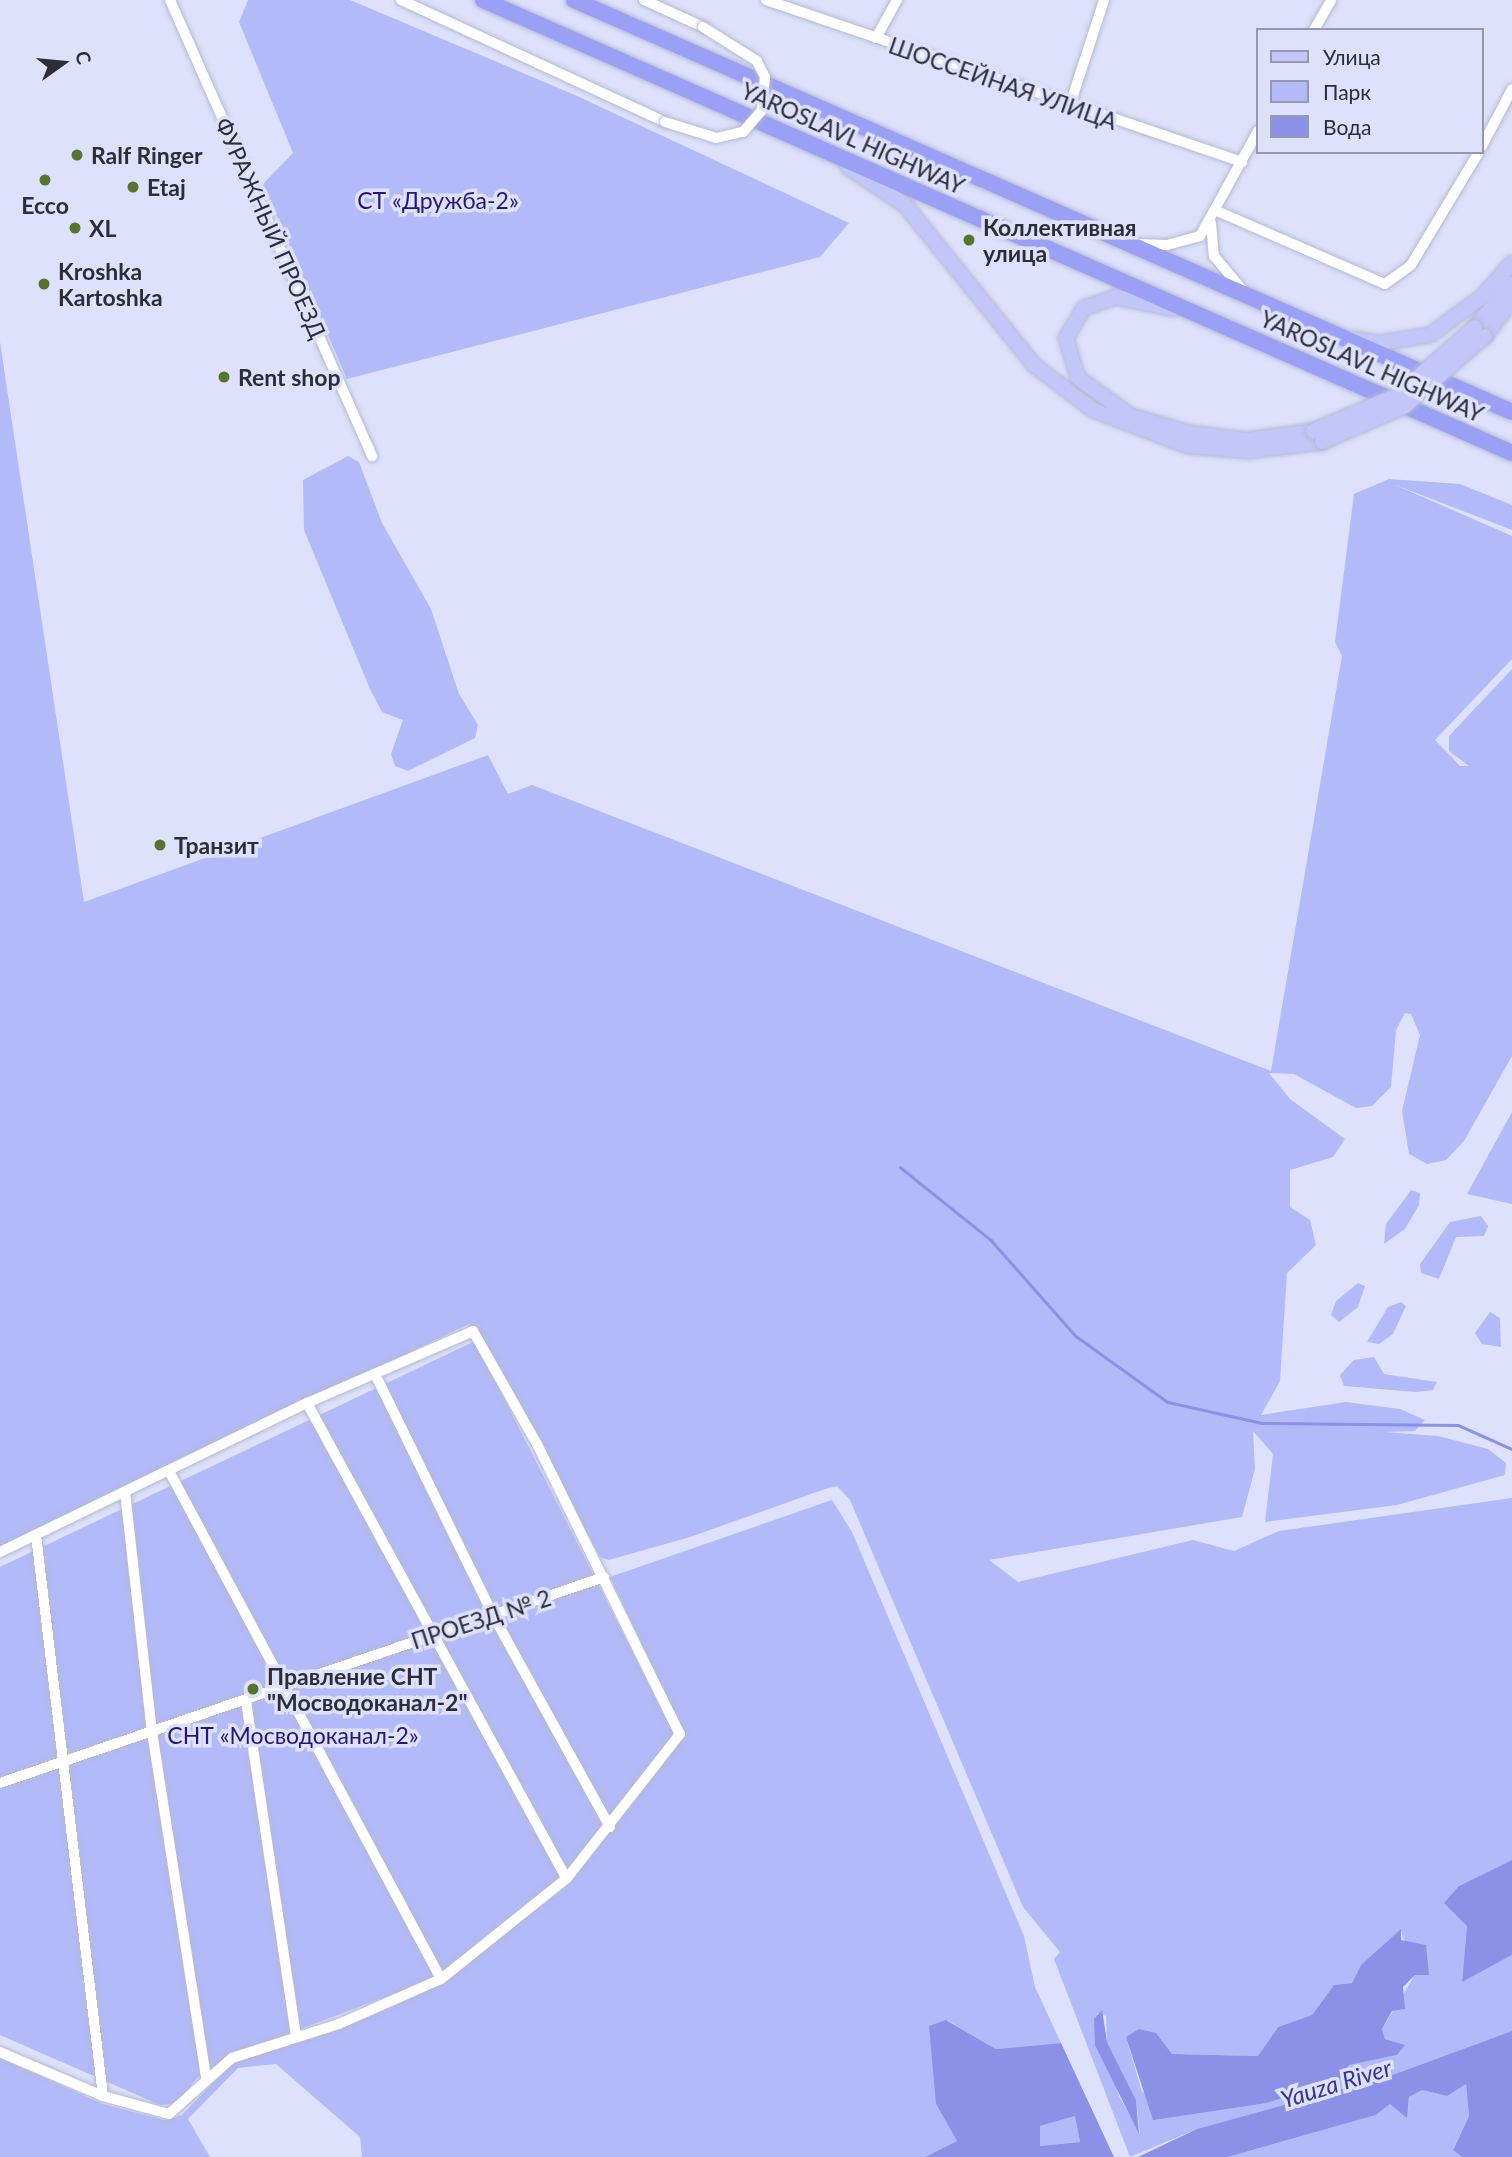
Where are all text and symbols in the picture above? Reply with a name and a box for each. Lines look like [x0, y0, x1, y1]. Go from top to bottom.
north arrow [28, 28, 98, 98]
legend [1256, 28, 1484, 154]
street label: ШОССЕЙНАЯ УЛИЦА [885, 31, 1121, 135]
text: Улица [1323, 44, 1381, 69]
text: С [71, 48, 97, 66]
street label: YAROSLAVL HIGHWAY [737, 76, 969, 200]
text: Парк [1323, 79, 1371, 104]
street label: ФУРАЖНЫЙ ПРОЕЗД [210, 113, 332, 343]
text: Вода [1323, 114, 1371, 139]
place label: Ralf Ringer [91, 141, 203, 169]
marker: Ralf Ringer [69, 147, 85, 163]
marker: Ecco [37, 172, 53, 188]
place label: Etaj [147, 173, 186, 201]
marker: Etaj [125, 179, 141, 195]
park label: СТ «Дружба-2» [357, 186, 519, 214]
place label: Ecco [21, 191, 69, 219]
place label: Коллективная улица [983, 213, 1137, 267]
place label: XL [89, 214, 116, 242]
marker: XL [67, 220, 83, 236]
marker: Коллективная улица [961, 232, 977, 248]
place label: Kroshka Kartoshka [58, 257, 163, 311]
marker: Kroshka Kartoshka [36, 276, 52, 292]
street label: YAROSLAVL HIGHWAY [1256, 304, 1488, 428]
place label: Rent shop [238, 363, 341, 391]
marker: Rent shop [216, 369, 232, 385]
place label: Транзит [174, 831, 259, 859]
marker: Транзит [152, 837, 168, 853]
street label: ПРОЕЗД № 2 [408, 1583, 554, 1655]
place label: Правление СНТ "Мосводоканал-2" [267, 1662, 468, 1716]
marker: Правление СНТ "Мосводоканал-2" [245, 1681, 261, 1697]
park label: СНТ «Мосводоканал-2» [167, 1721, 419, 1749]
water label: Yauza River [1277, 2053, 1395, 2113]

